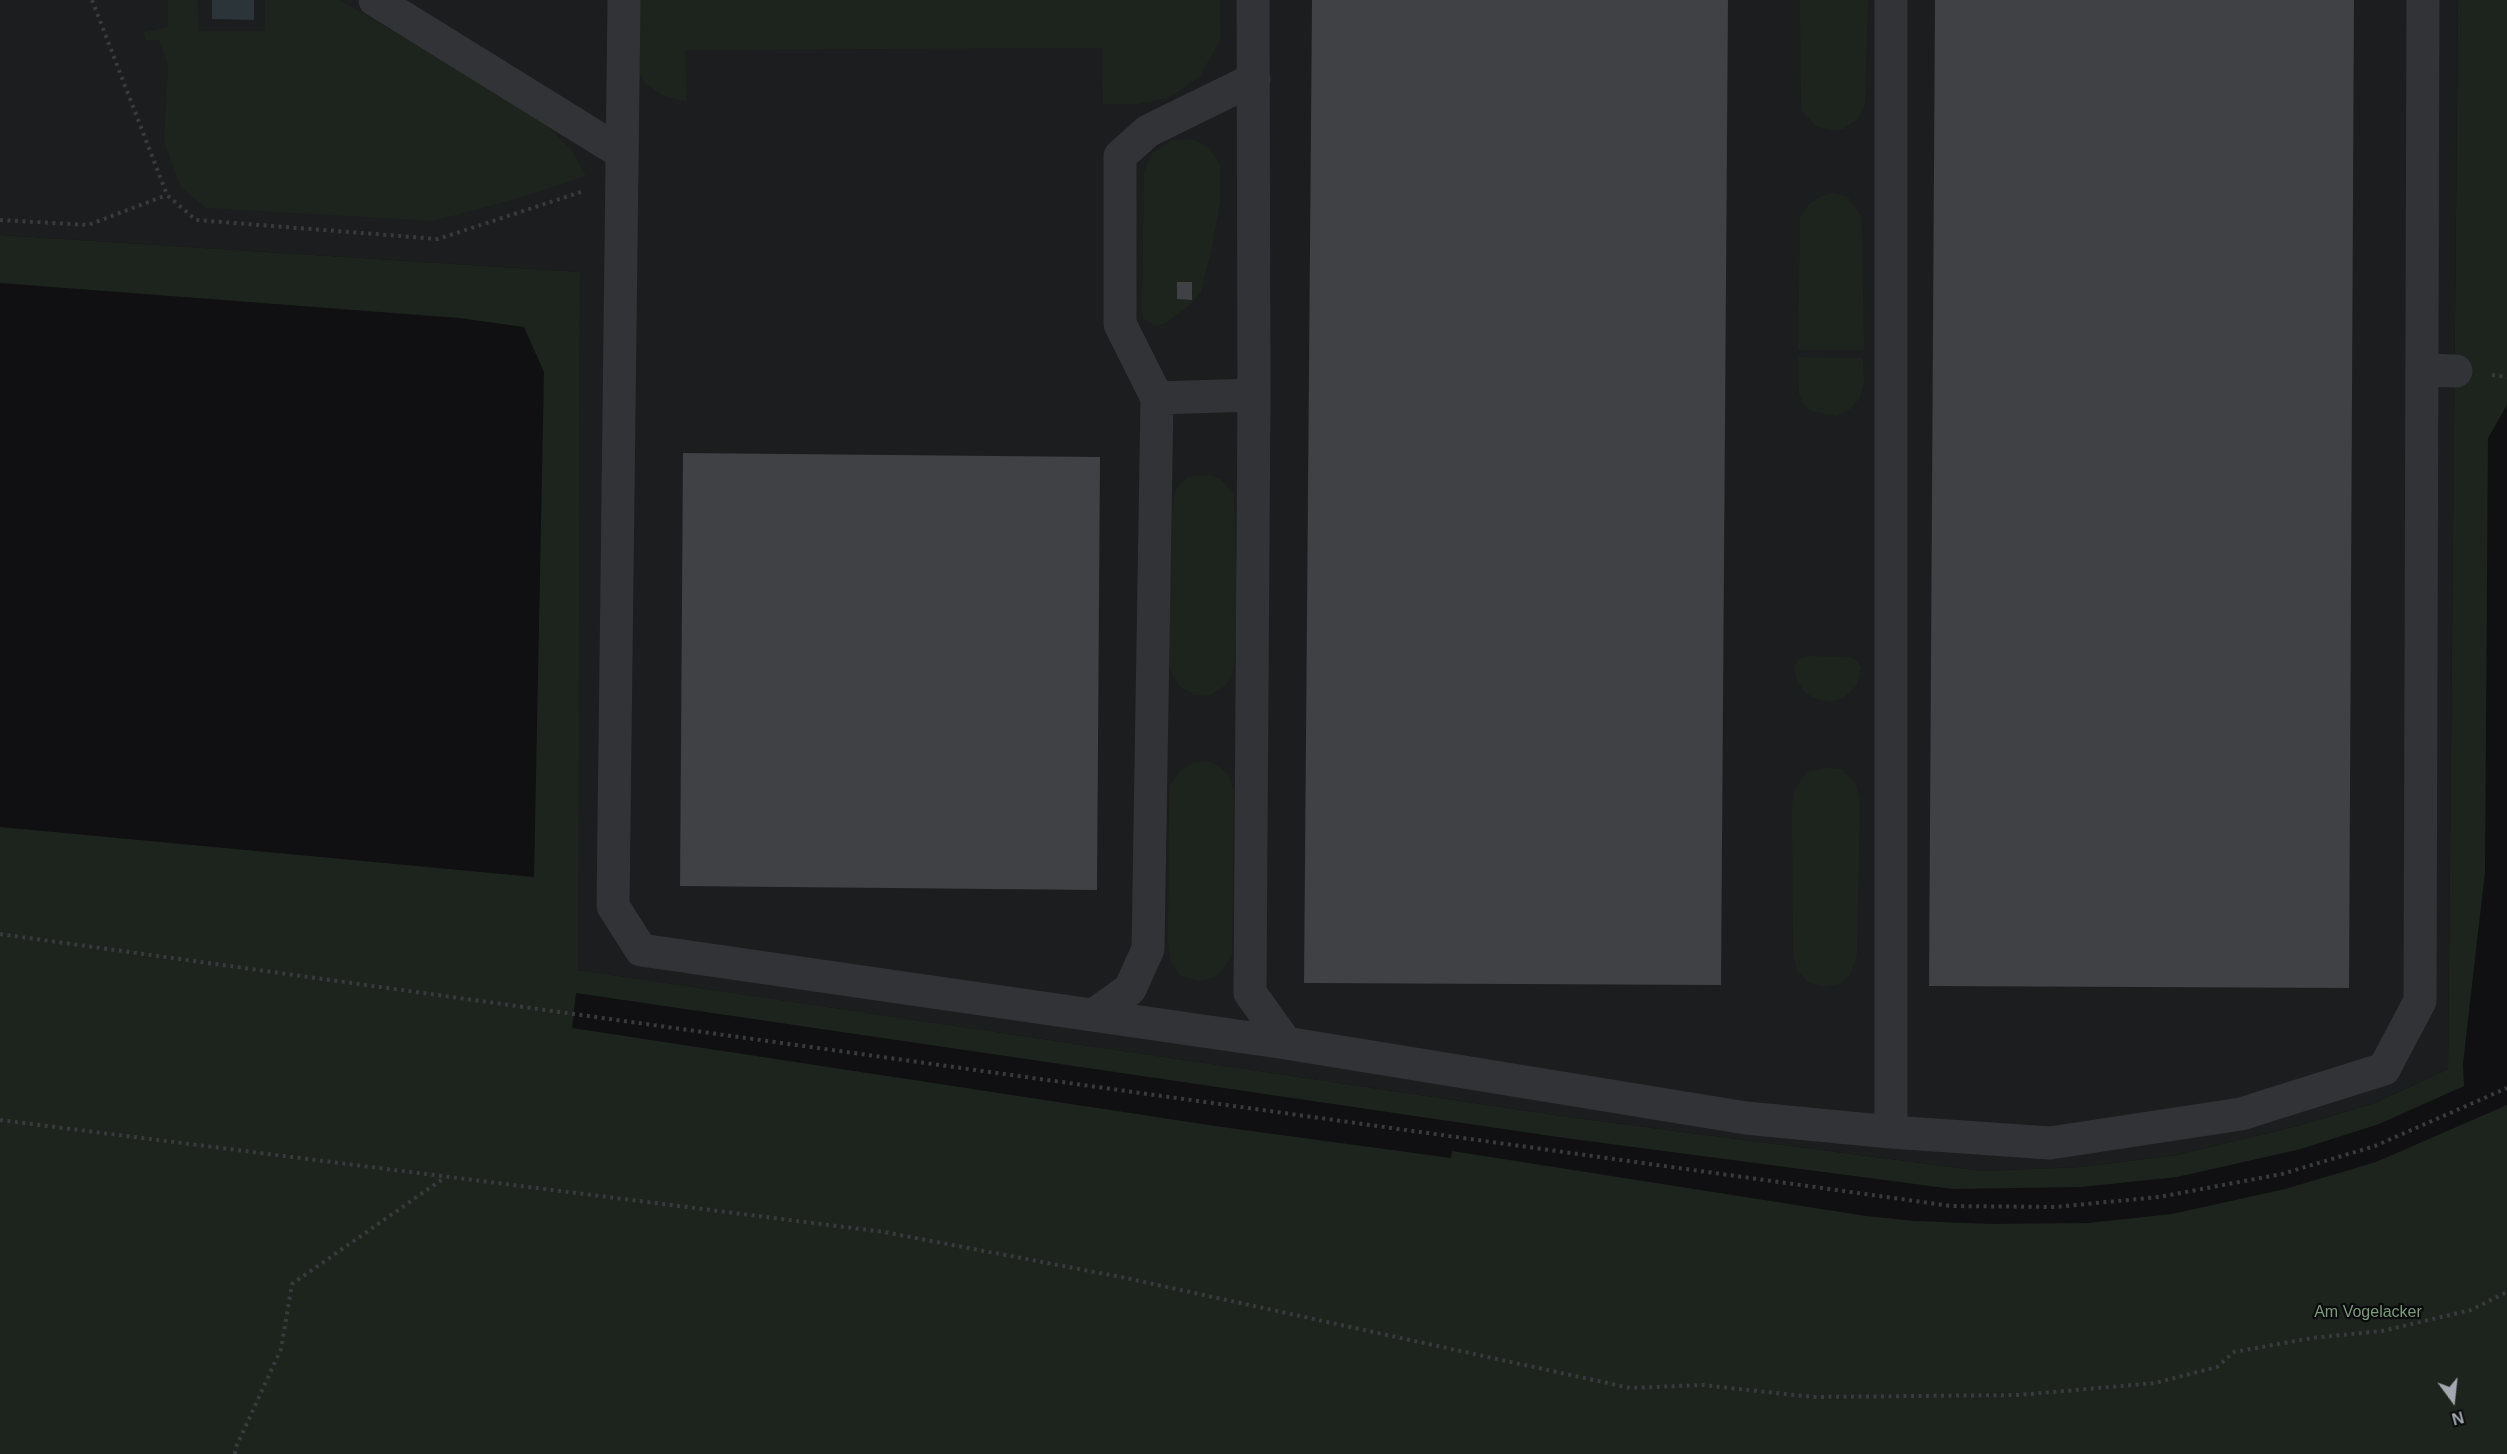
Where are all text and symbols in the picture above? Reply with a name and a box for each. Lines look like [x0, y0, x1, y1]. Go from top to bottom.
park label: Am Vogelacker [2314, 1303, 2422, 1323]
north arrow [2423, 1370, 2483, 1430]
text: N [2450, 1408, 2466, 1428]

